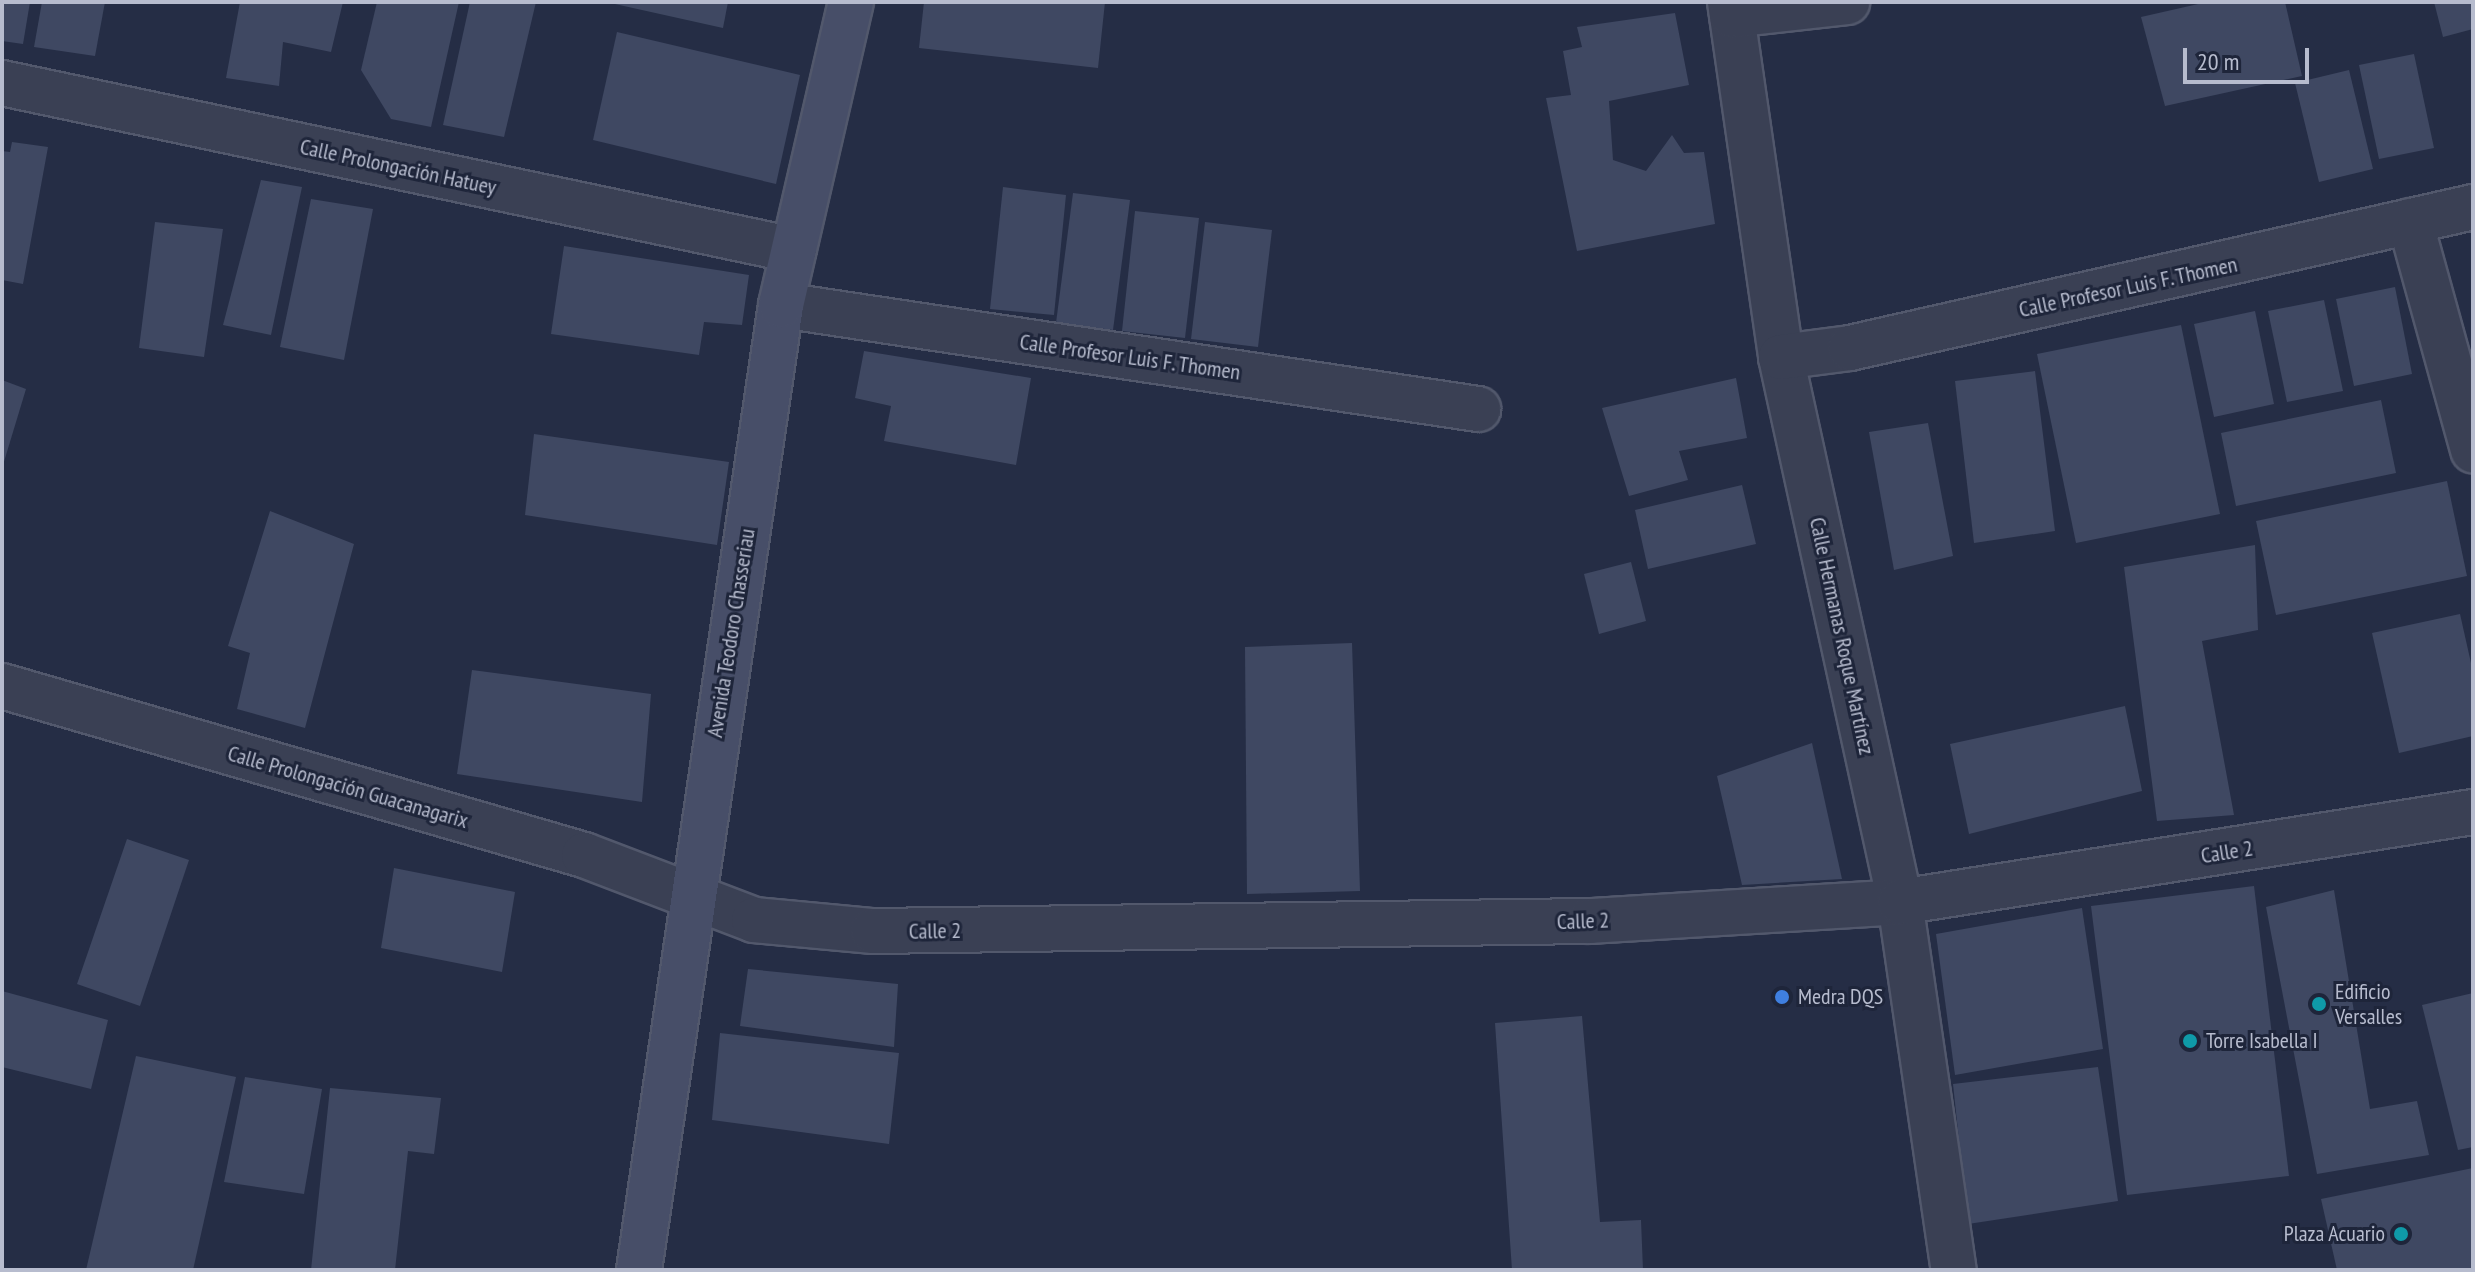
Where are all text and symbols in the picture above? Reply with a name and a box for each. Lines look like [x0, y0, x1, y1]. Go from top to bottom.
scale bar [2187, 32, 2313, 82]
text: 20 m [2197, 46, 2239, 77]
street label: Calle Prolongación Hatuey [298, 133, 498, 201]
street label: Calle Profesor Luis F. Thomen [2015, 251, 2241, 323]
street label: Calle Profesor Luis F. Thomen [1017, 328, 1243, 386]
street label: Calle Hermanas Roque Martínez [1804, 515, 1880, 757]
street label: Avenida Teodoro Chasseriau [701, 526, 761, 740]
street label: Calle Prolongación Guacanagarix [225, 740, 471, 834]
street label: Calle 2 [2199, 835, 2255, 869]
street label: Calle 2 [1556, 907, 1610, 935]
street label: Calle 2 [909, 917, 961, 945]
place label: Edificio Versalles [2335, 978, 2402, 1030]
place label: Medra DQS [1798, 984, 1883, 1010]
marker: Medra DQS [1773, 988, 1791, 1006]
marker: Edificio Versalles [2310, 995, 2328, 1013]
place label: Torre Isabella I [2206, 1028, 2318, 1054]
marker: Torre Isabella I [2181, 1032, 2199, 1050]
place label: Plaza Acuario [2283, 1221, 2385, 1247]
marker: Plaza Acuario [2392, 1225, 2410, 1243]

